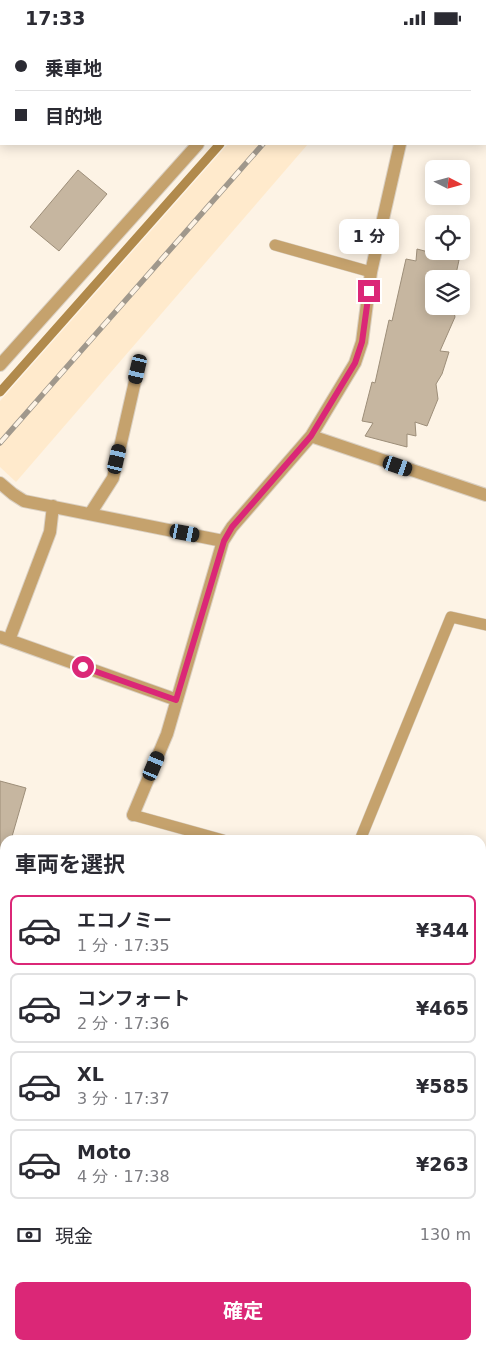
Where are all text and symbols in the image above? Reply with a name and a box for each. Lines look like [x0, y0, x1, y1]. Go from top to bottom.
text: 17:33 [25, 7, 85, 29]
text: 乗車地 [45, 57, 102, 79]
text: 目的地 [45, 105, 102, 127]
north arrow [425, 160, 470, 205]
map controls [425, 160, 470, 315]
button: locate [425, 215, 470, 260]
callout: 1 分 [339, 219, 399, 253]
text: 1 分 [353, 227, 385, 246]
button: layers [425, 270, 470, 315]
route end [358, 280, 380, 302]
car [127, 353, 148, 385]
car [106, 443, 127, 475]
car [381, 454, 414, 478]
car [168, 523, 201, 543]
route start [72, 656, 94, 678]
car [141, 749, 166, 783]
text: 車両を選択 [15, 852, 125, 877]
icon: car [17, 908, 62, 953]
text: エコノミー [77, 909, 172, 931]
text: ¥344 [416, 919, 469, 941]
text: 1 分 · 17:35 [77, 936, 170, 955]
icon: car [17, 986, 62, 1031]
text: コンフォート [77, 987, 190, 1009]
text: ¥465 [416, 997, 469, 1019]
text: 2 分 · 17:36 [77, 1014, 170, 1033]
text: XL [77, 1063, 104, 1085]
icon: car [17, 1064, 62, 1109]
text: ¥585 [416, 1075, 469, 1097]
text: 3 分 · 17:37 [77, 1089, 170, 1108]
text: Moto [77, 1141, 131, 1163]
icon: car [17, 1142, 62, 1187]
text: ¥263 [416, 1153, 469, 1175]
text: 4 分 · 17:38 [77, 1167, 170, 1186]
icon: cash [15, 1221, 43, 1249]
text: 現金 [55, 1225, 93, 1247]
text: 130 m [420, 1225, 471, 1244]
button: 確定 [15, 1282, 471, 1340]

